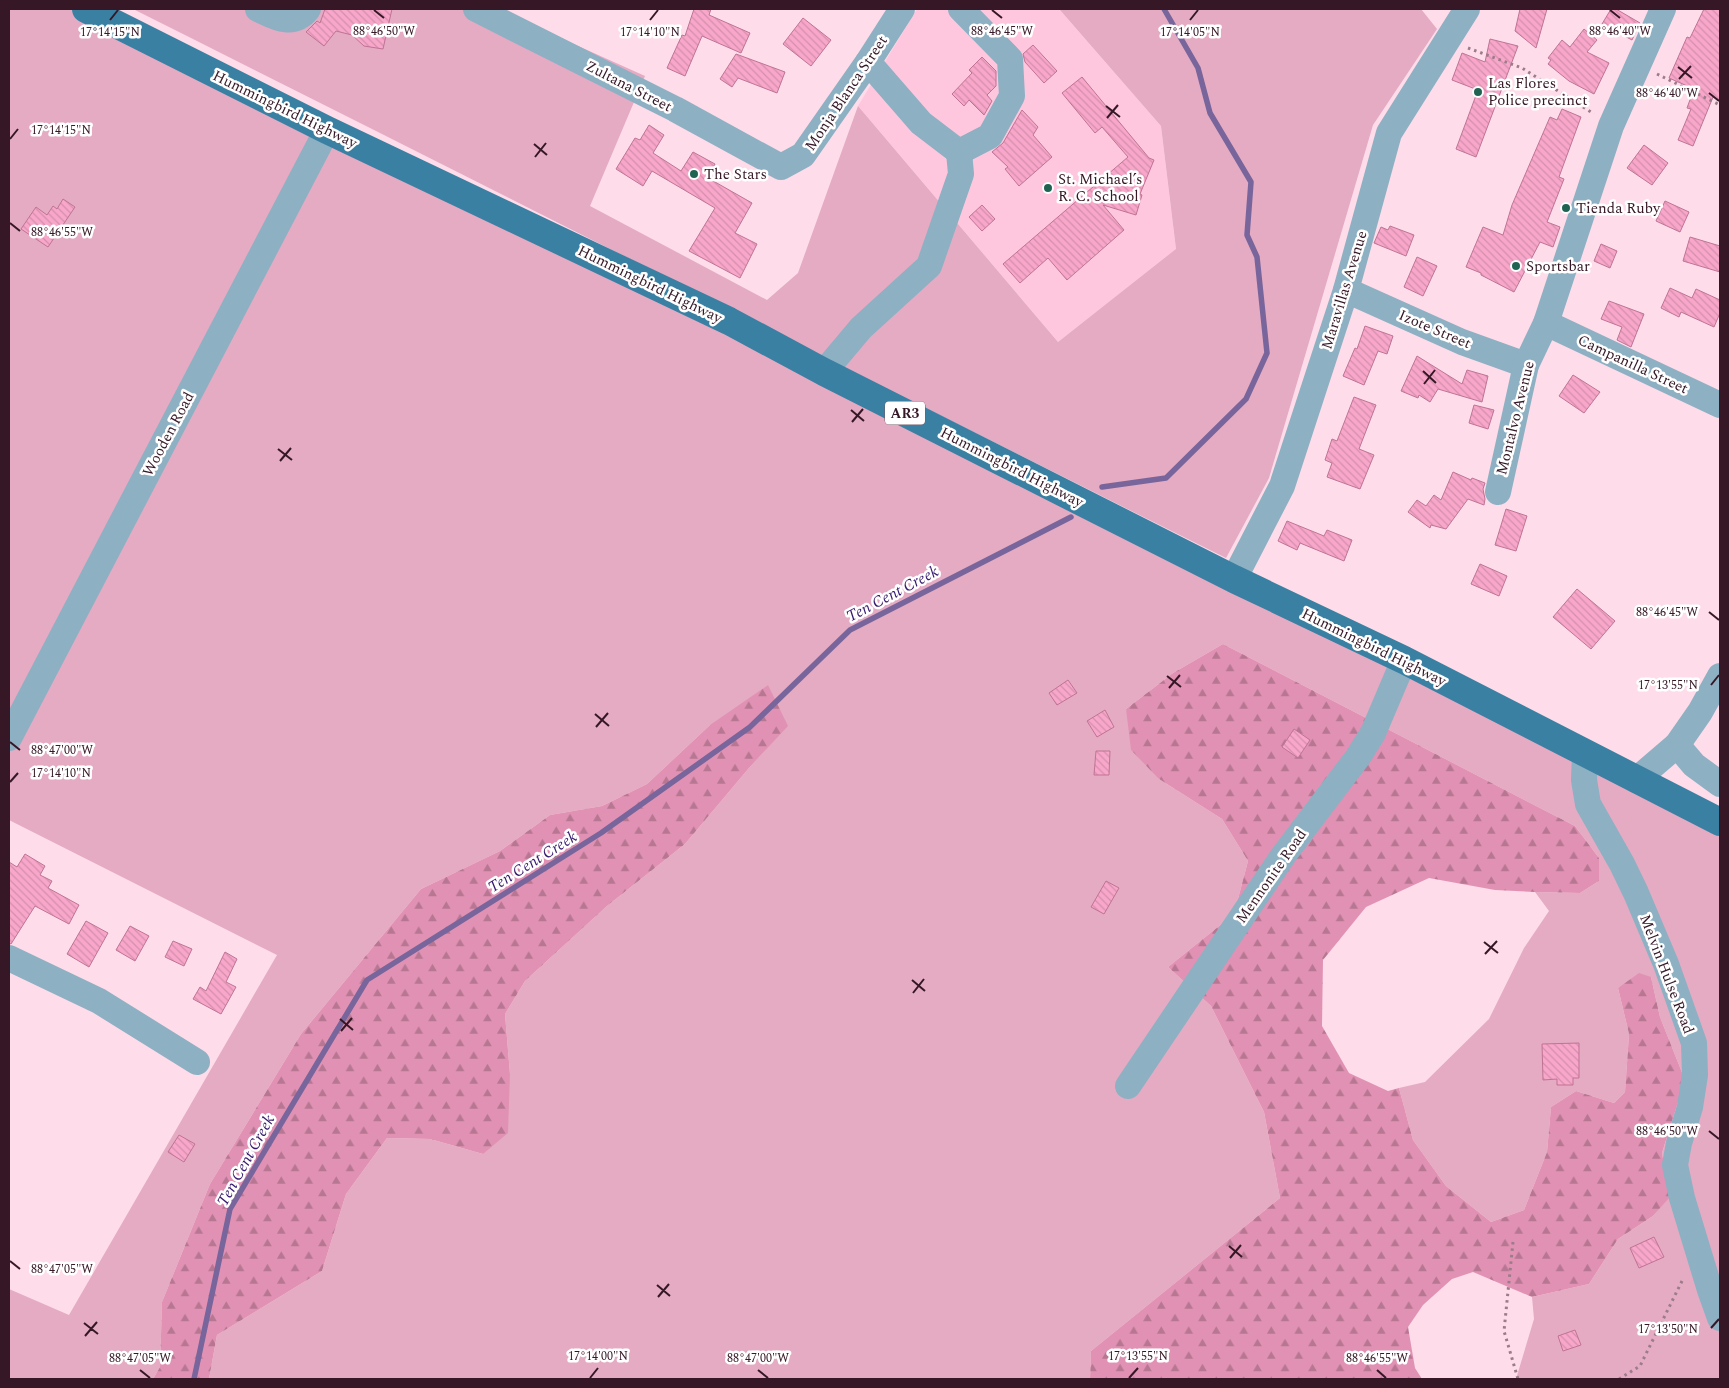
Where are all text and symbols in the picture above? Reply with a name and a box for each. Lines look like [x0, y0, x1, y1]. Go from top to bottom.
text: 88°46'50"W [353, 22, 415, 41]
text: 88°46'45"W [971, 22, 1033, 41]
text: 88°46'40"W [1589, 22, 1651, 41]
text: 17°14'15"N [80, 23, 140, 42]
text: 17°14'10"N [620, 23, 680, 42]
text: 17°14'05"N [1160, 23, 1220, 42]
street label: Monja Blanca Street [799, 31, 894, 156]
street label: Zultana Street [582, 55, 676, 118]
street label: Hummingbird Highway [209, 64, 362, 155]
place label: Las Flores Police precinct [1488, 72, 1588, 112]
text: 88°46'40"W [1636, 84, 1698, 103]
marker: Las Flores Police precinct [1472, 86, 1484, 98]
text: 17°14'15"N [31, 121, 91, 140]
place label: The Stars [704, 163, 767, 186]
marker: The Stars [688, 168, 700, 180]
place label: St. Michael’s R. C. School [1058, 168, 1142, 208]
marker: St. Michael’s R. C. School [1042, 182, 1054, 194]
place label: Tienda Ruby [1576, 197, 1661, 220]
marker: Tienda Ruby [1560, 202, 1572, 214]
text: 88°46'55"W [31, 223, 93, 242]
street label: Maravillas Avenue [1316, 228, 1373, 352]
street label: Hummingbird Highway [574, 239, 727, 330]
place label: Sportsbar [1526, 255, 1590, 278]
marker: Sportsbar [1510, 260, 1522, 272]
street label: Izote Street [1395, 304, 1475, 355]
street label: Campanilla Street [1574, 329, 1692, 400]
street label: Montalvo Avenue [1490, 359, 1541, 478]
street label: Wooden Road [137, 388, 200, 481]
road number: AR3 [885, 402, 925, 424]
street label: Hummingbird Highway [936, 421, 1088, 514]
water label: Ten Cent Creek [842, 559, 943, 628]
street label: Hummingbird Highway [1298, 602, 1451, 693]
text: 88°46'45"W [1636, 603, 1698, 622]
text: 17°13'55"N [1638, 676, 1698, 695]
text: 88°47'00"W [31, 741, 93, 760]
text: 17°14'10"N [31, 764, 91, 783]
street label: Mennonite Road [1230, 824, 1313, 928]
water label: Ten Cent Creek [483, 825, 582, 899]
street label: Melvin Hulse Road [1633, 911, 1700, 1037]
water label: Ten Cent Creek [211, 1110, 281, 1211]
text: 88°46'50"W [1636, 1122, 1698, 1141]
text: 88°47'05"W [31, 1260, 93, 1279]
text: 17°13'50"N [1638, 1320, 1698, 1339]
text: 17°14'00"N [568, 1347, 628, 1366]
text: 17°13'55"N [1108, 1347, 1168, 1366]
text: 88°47'05"W [109, 1349, 171, 1368]
text: 88°47'00"W [727, 1349, 789, 1368]
text: 88°46'55"W [1346, 1349, 1408, 1368]

